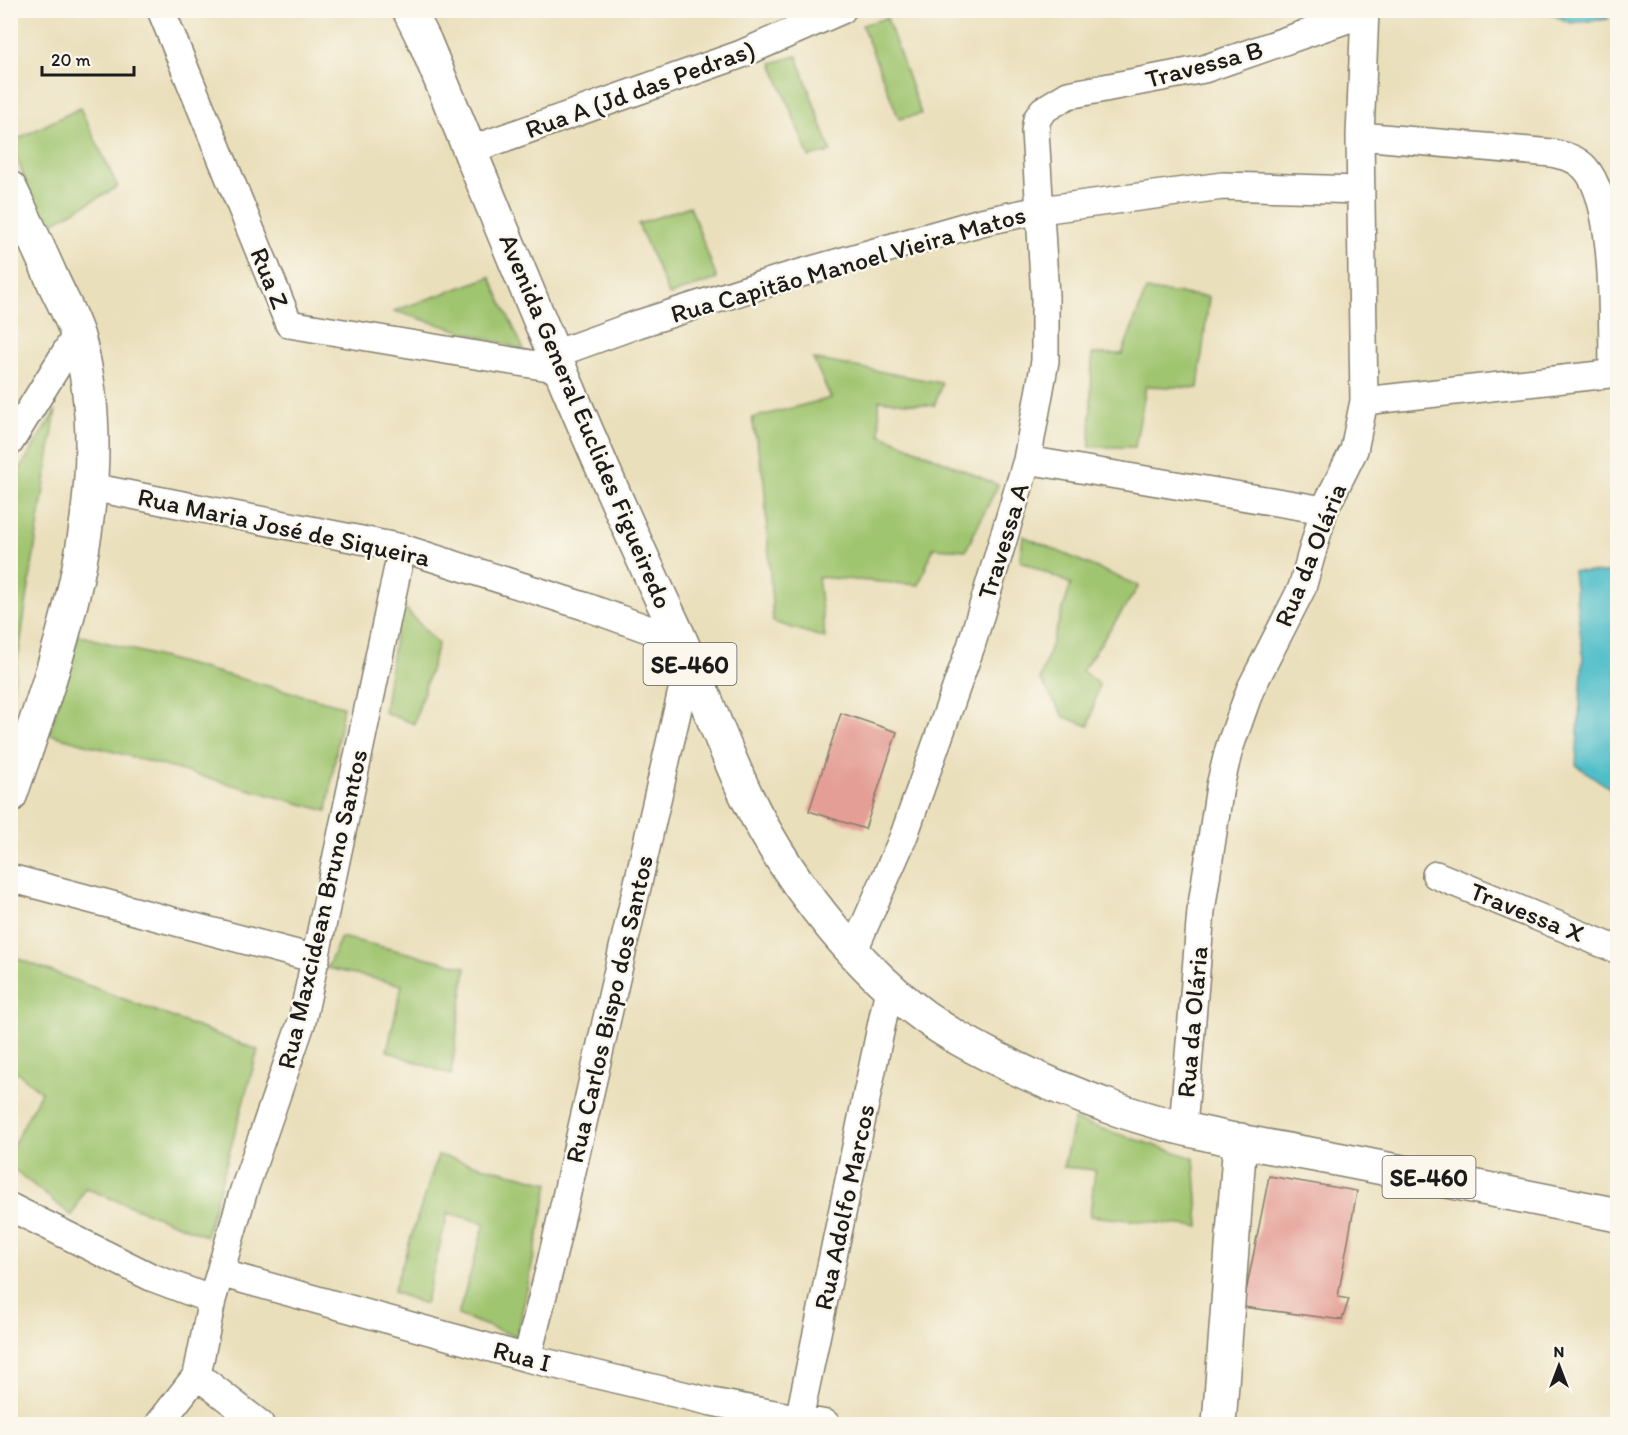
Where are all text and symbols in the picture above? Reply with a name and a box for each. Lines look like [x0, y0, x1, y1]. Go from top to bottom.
street label: Rua A (Jd das Pedras) [521, 33, 759, 145]
street label: Travessa B [1142, 33, 1266, 95]
scale bar [42, 39, 134, 77]
text: 20 m [51, 49, 91, 71]
street label: Rua Capitão Manoel Vieira Matos [667, 198, 1029, 330]
street label: Avenida General Euclides Figueiredo [492, 229, 680, 613]
street label: Rua Z [243, 243, 297, 314]
street label: Travessa A [970, 478, 1036, 603]
street label: Rua da Olária [1267, 478, 1353, 631]
street label: Rua Maria José de Siqueira [135, 480, 434, 574]
road number: SE-460 [644, 643, 736, 685]
street label: Rua Maxcidean Bruno Santos [270, 746, 374, 1072]
street label: Rua Carlos Bispo dos Santos [558, 852, 660, 1166]
street label: Travessa X [1465, 875, 1589, 949]
street label: Rua da Olária [1169, 945, 1215, 1099]
street label: Rua Adolfo Marcos [807, 1101, 881, 1313]
road number: SE-460 [1382, 1156, 1476, 1198]
street label: Rua I [490, 1333, 554, 1379]
north arrow [1529, 1336, 1589, 1396]
text: N [1554, 1342, 1564, 1361]

